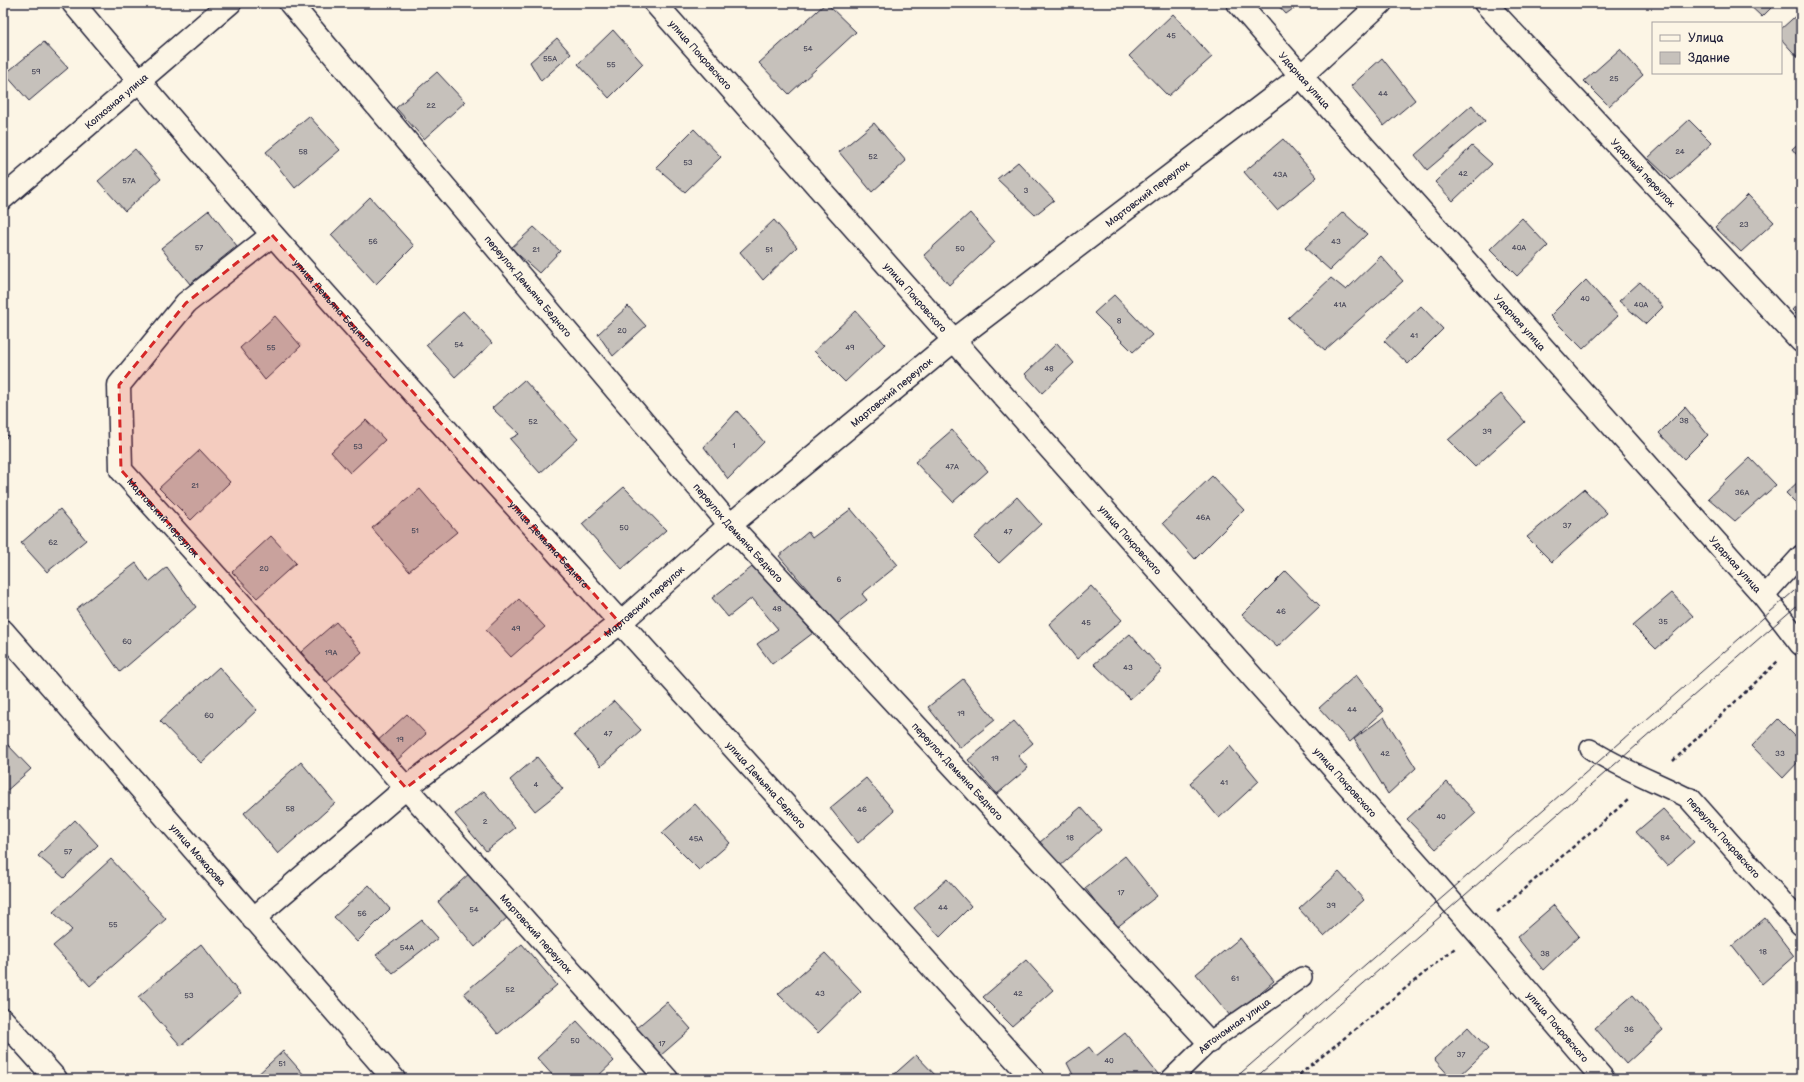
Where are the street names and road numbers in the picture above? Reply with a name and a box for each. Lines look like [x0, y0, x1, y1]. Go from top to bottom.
street label: улица Покровского [666, 18, 734, 93]
street label: Ударная улица [1276, 50, 1332, 112]
street label: Колхозная улица [83, 71, 151, 132]
street label: Ударный переулок [1608, 137, 1678, 210]
street label: Мартовский переулок [1103, 158, 1193, 230]
street label: переулок Демьяна Бедного [482, 233, 574, 340]
street label: улица Демьяна Бедного [290, 257, 374, 350]
street label: улица Покровского [881, 261, 949, 335]
street label: Ударная улица [1491, 292, 1548, 354]
street label: Мартовский переулок [849, 355, 936, 430]
street label: Мартовский переулок [124, 476, 202, 561]
street label: переулок Демьяна Бедного [690, 481, 785, 585]
street label: улица Демьяна Бедного [506, 499, 591, 591]
street label: улица Покровского [1096, 503, 1164, 577]
street label: Ударная улица [1707, 534, 1763, 596]
street label: Мартовский переулок [602, 563, 688, 640]
street label: переулок Демьяна Бедного [909, 720, 1005, 823]
street label: улица Демьяна Бедного [723, 740, 808, 831]
street label: улица Покровского [1311, 745, 1379, 820]
street label: переулок Покровского [1684, 795, 1762, 881]
street label: улица Можарова [167, 822, 228, 889]
street label: Мартовский переулок [497, 892, 575, 977]
street label: улица Покровского [1524, 990, 1591, 1065]
street label: Автономная улица [1195, 996, 1273, 1057]

